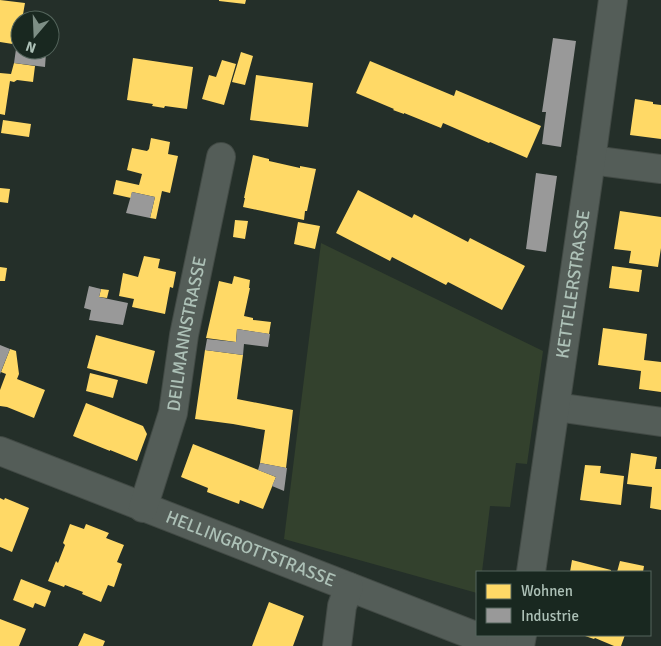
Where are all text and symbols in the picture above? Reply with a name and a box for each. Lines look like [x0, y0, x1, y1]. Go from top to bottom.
north arrow [10, 10, 60, 60]
text: N [24, 37, 38, 56]
street label: KETTELERSTRASSE [551, 208, 595, 360]
street label: DEILMANNSTRASSE [162, 254, 211, 413]
street label: HELLINGROTTSTRASSE [163, 506, 339, 592]
legend [476, 571, 651, 636]
text: Wohnen [521, 582, 573, 600]
text: Industrie [521, 607, 579, 625]

